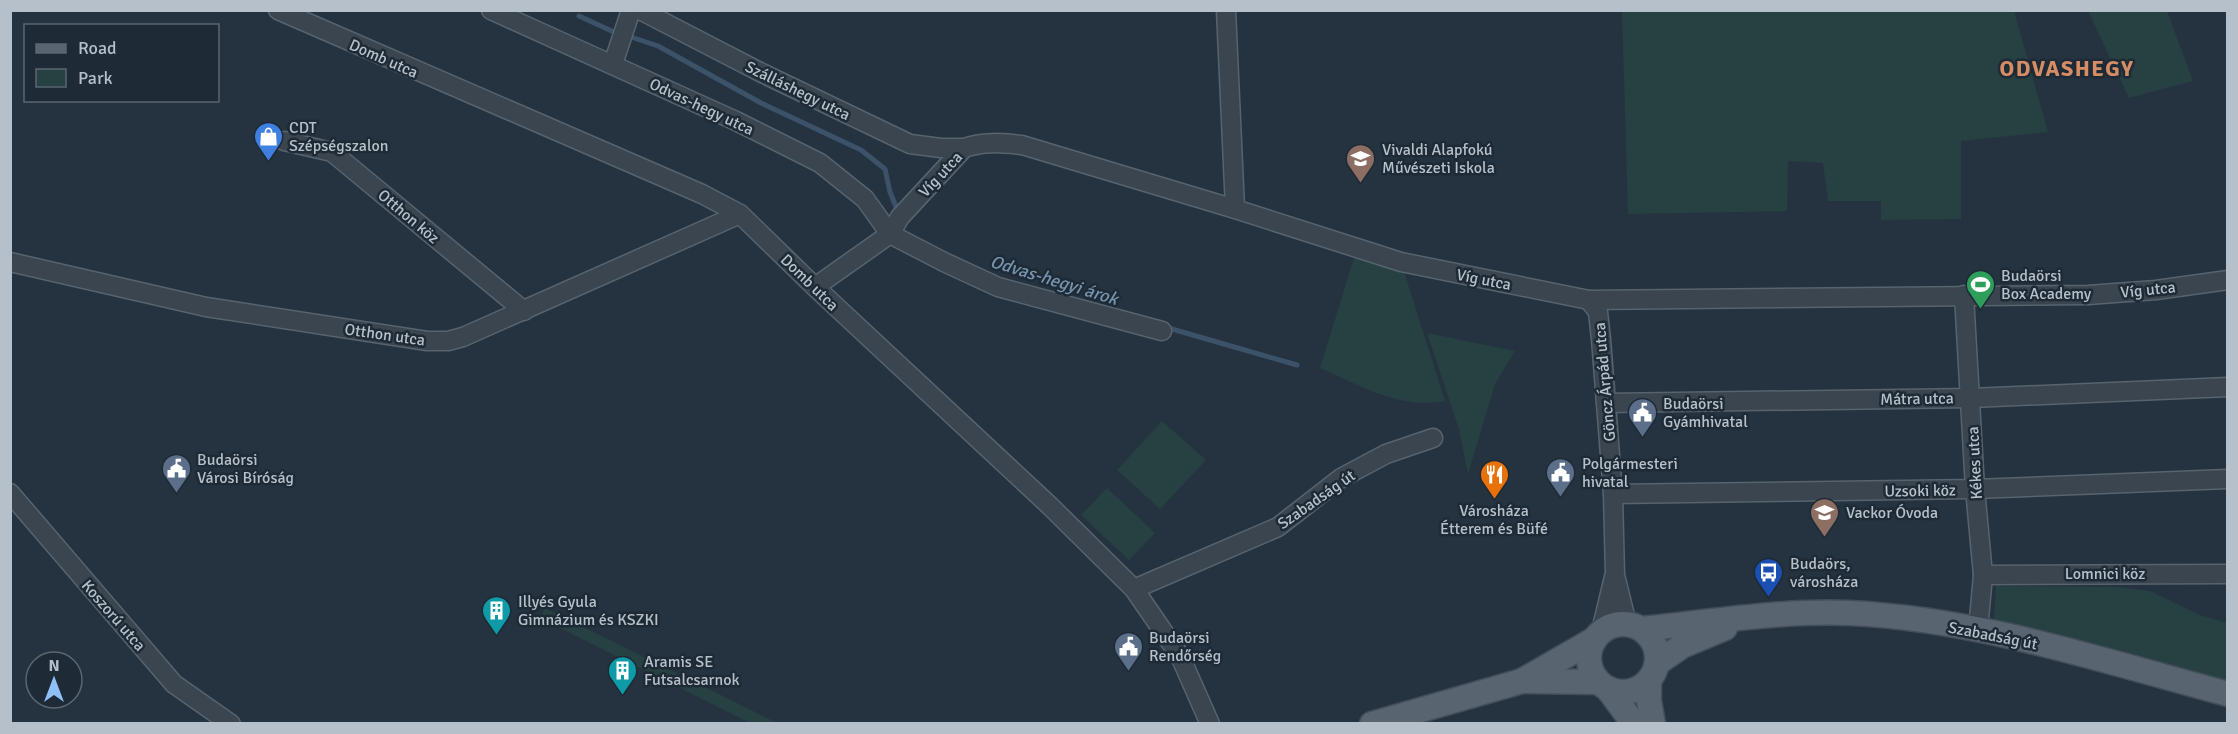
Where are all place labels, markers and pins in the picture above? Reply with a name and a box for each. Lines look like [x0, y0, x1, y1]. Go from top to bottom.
place label: CDT Szépségszalon [289, 118, 388, 156]
shop icon: CDT Szépségszalon [252, 120, 284, 162]
place label: Vivaldi Alapfokú Művészeti Iskola [1382, 140, 1495, 178]
school or university icon: Vivaldi Alapfokú Művészeti Iskola [1345, 142, 1377, 184]
place label: Budaörsi Box Academy [2001, 266, 2092, 304]
sports icon: Budaörsi Box Academy [1964, 268, 1996, 310]
place label: Budaörsi Gyámhivatal [1663, 394, 1748, 432]
public building icon: Budaörsi Gyámhivatal [1626, 396, 1658, 438]
place label: Budaörsi Városi Bíróság [197, 450, 294, 488]
public building icon: Budaörsi Városi Bíróság [160, 452, 192, 494]
place label: Polgármesteri hivatal [1582, 454, 1678, 492]
public building icon: Polgármesteri hivatal [1545, 456, 1577, 498]
restaurant icon: Városháza Étterem és Büfé [1478, 458, 1510, 500]
school or university icon: Vackor Óvoda [1809, 496, 1841, 538]
place label: Városháza Étterem és Büfé [1440, 501, 1548, 539]
place label: Vackor Óvoda [1846, 503, 1938, 523]
place label: Budaörs, városháza [1790, 554, 1858, 592]
bus stop icon: Budaörs, városháza [1753, 556, 1785, 598]
place label: Illyés Gyula Gimnázium és KSZKI [518, 592, 659, 630]
building icon: Illyés Gyula Gimnázium és KSZKI [481, 594, 513, 636]
place label: Budaörsi Rendőrség [1149, 628, 1221, 666]
public building icon: Budaörsi Rendőrség [1112, 630, 1144, 672]
place label: Aramis SE Futsalcsarnok [644, 652, 740, 690]
building icon: Aramis SE Futsalcsarnok [607, 654, 639, 696]

